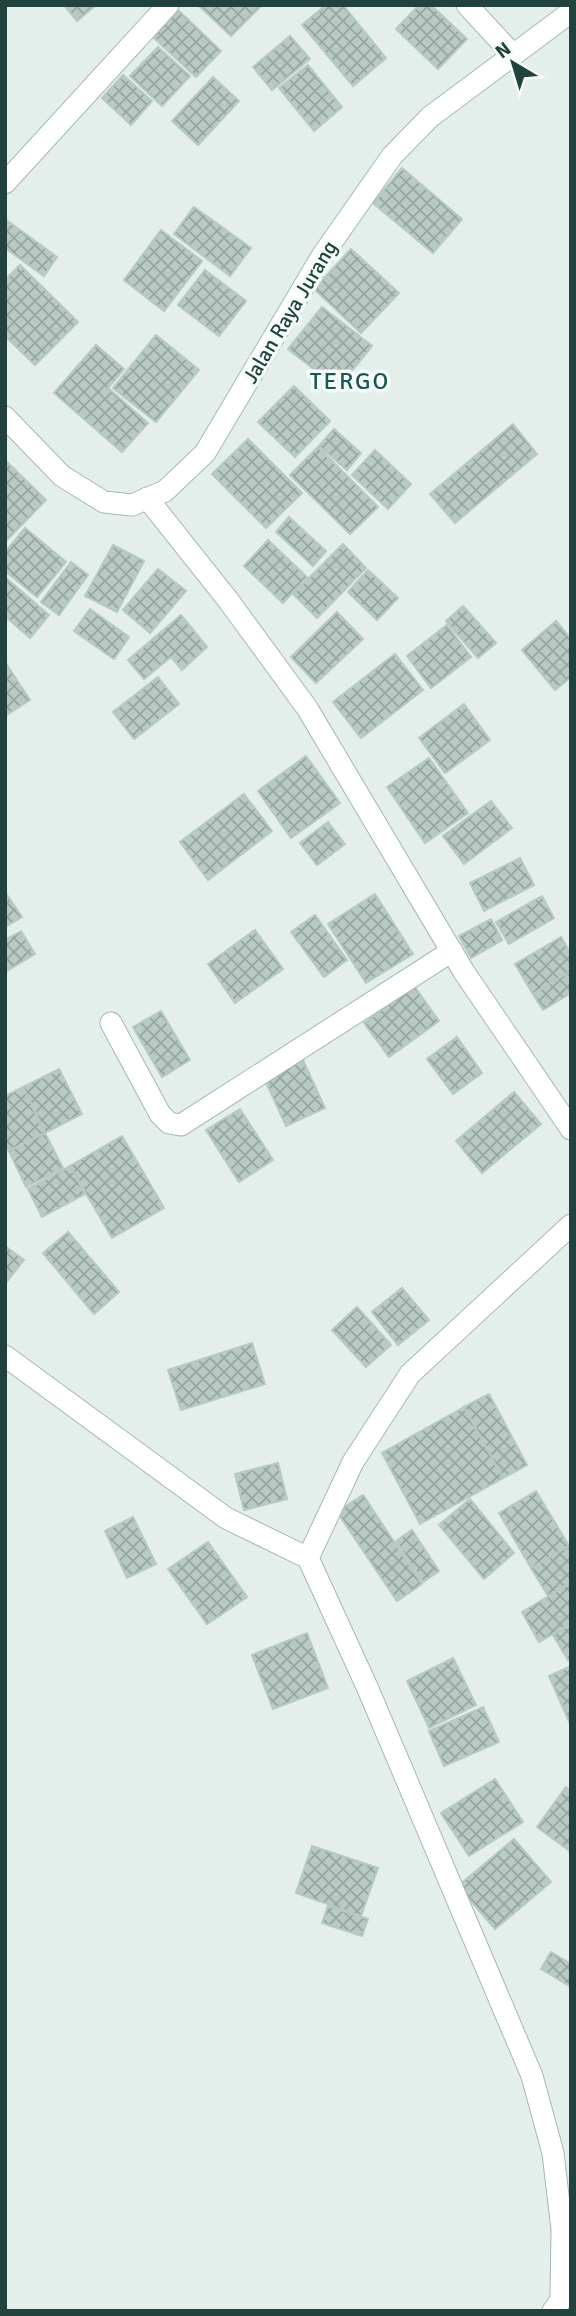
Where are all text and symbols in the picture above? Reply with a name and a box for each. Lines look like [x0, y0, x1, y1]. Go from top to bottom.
north arrow [478, 28, 548, 98]
text: N [491, 37, 516, 64]
street label: Jalan Raya Jurang [237, 236, 343, 388]
district label: TERGO [310, 366, 390, 396]

